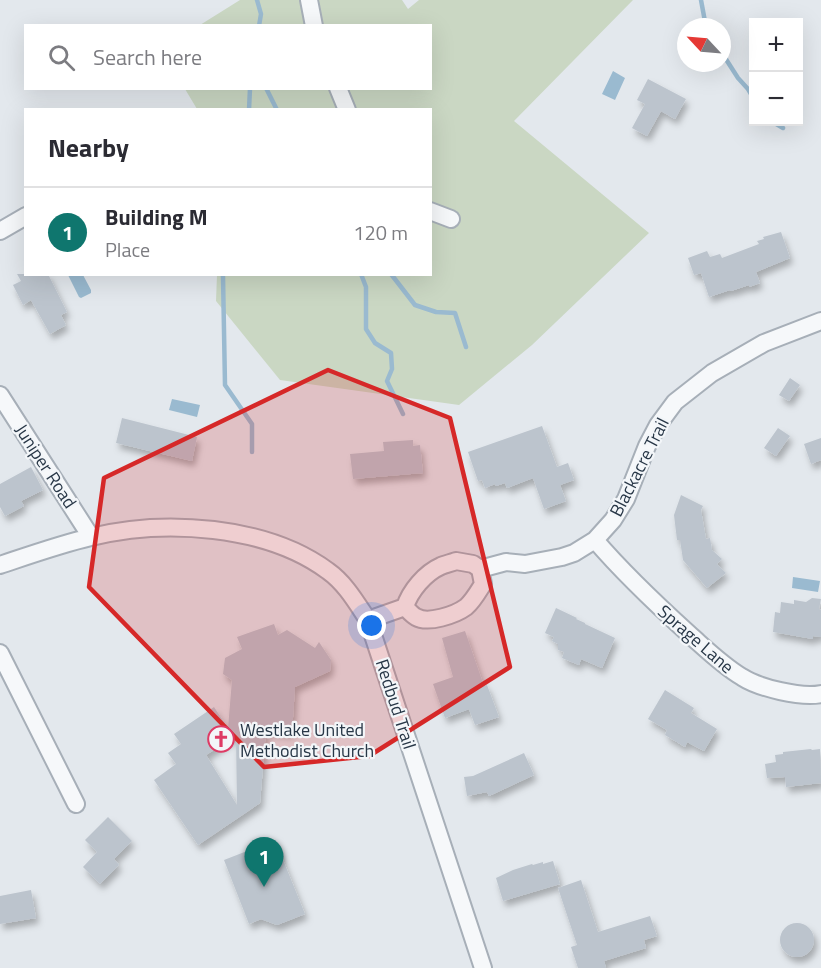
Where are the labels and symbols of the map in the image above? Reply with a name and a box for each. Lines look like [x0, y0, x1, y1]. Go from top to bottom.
north arrow [677, 18, 731, 72]
street label: Blackacre Trail [602, 413, 676, 521]
street label: Juniper Road [9, 418, 83, 514]
street label: Sprage Lane [652, 598, 740, 680]
your location [357, 611, 386, 640]
street label: Redbud Trail [369, 655, 423, 753]
place label: Westlake United Methodist Church [240, 716, 374, 764]
church icon: Westlake United Methodist Church [206, 724, 236, 754]
pin: 1 [244, 838, 284, 887]

